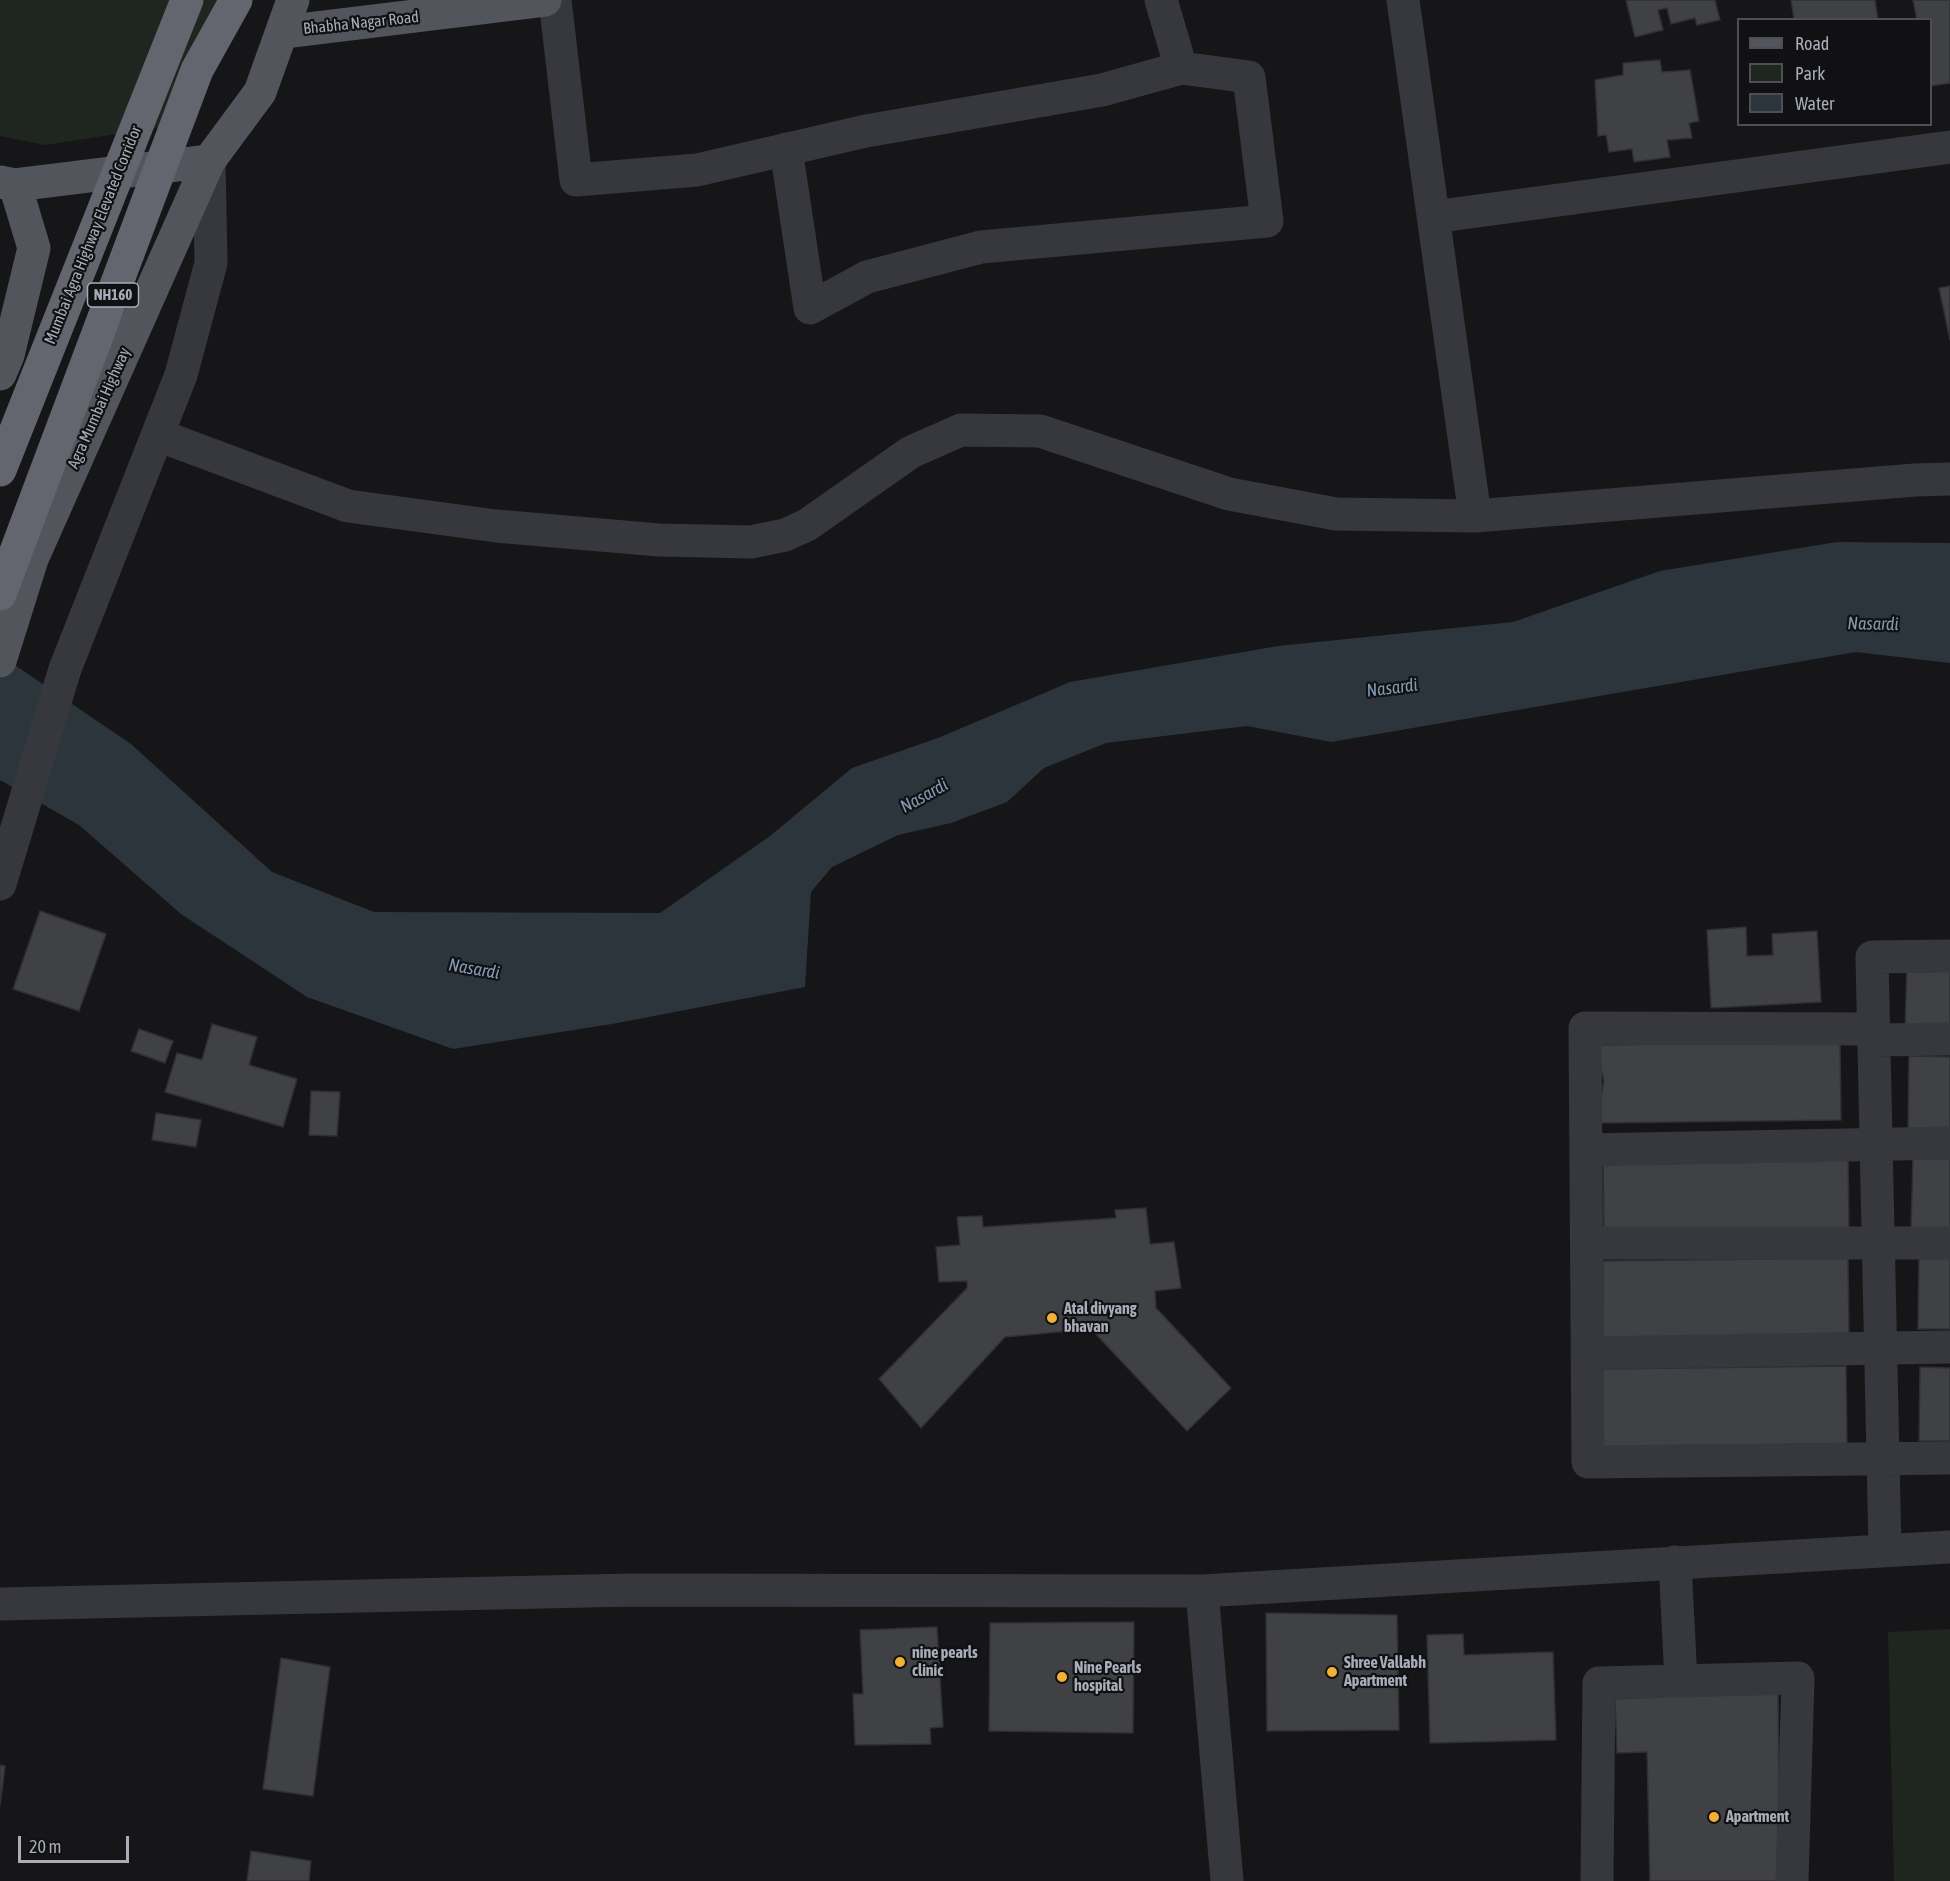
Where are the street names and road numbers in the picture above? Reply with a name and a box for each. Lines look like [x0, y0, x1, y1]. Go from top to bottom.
street label: Bhabha Nagar Road [302, 7, 420, 39]
street label: Mumbai Agra Highway Elevated Corridor [40, 123, 146, 347]
road number: NH160 [88, 283, 138, 307]
street label: Agra Mumbai Highway [64, 344, 134, 472]

